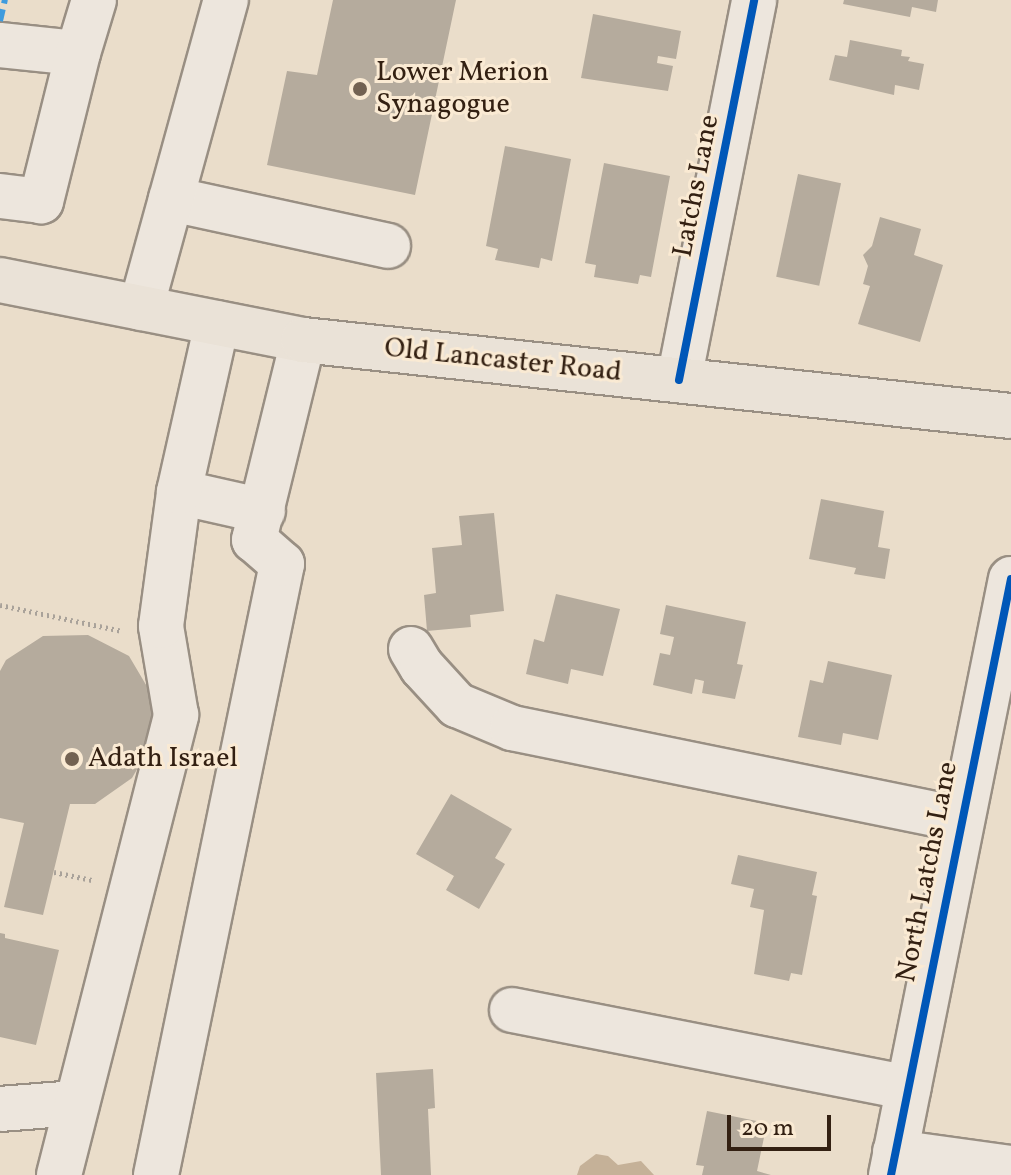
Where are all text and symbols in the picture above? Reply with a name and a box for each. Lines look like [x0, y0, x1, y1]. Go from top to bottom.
place label: Lower Merion Synagogue [376, 56, 549, 122]
marker: Lower Merion Synagogue [351, 80, 369, 98]
street label: Latchs Lane [667, 112, 727, 260]
street label: Old Lancaster Road [383, 332, 623, 390]
place label: Adath Israel [88, 742, 238, 776]
marker: Adath Israel [63, 750, 81, 768]
street label: North Latchs Lane [890, 759, 966, 985]
scale bar [731, 1099, 835, 1149]
text: 20 m [741, 1112, 794, 1146]

